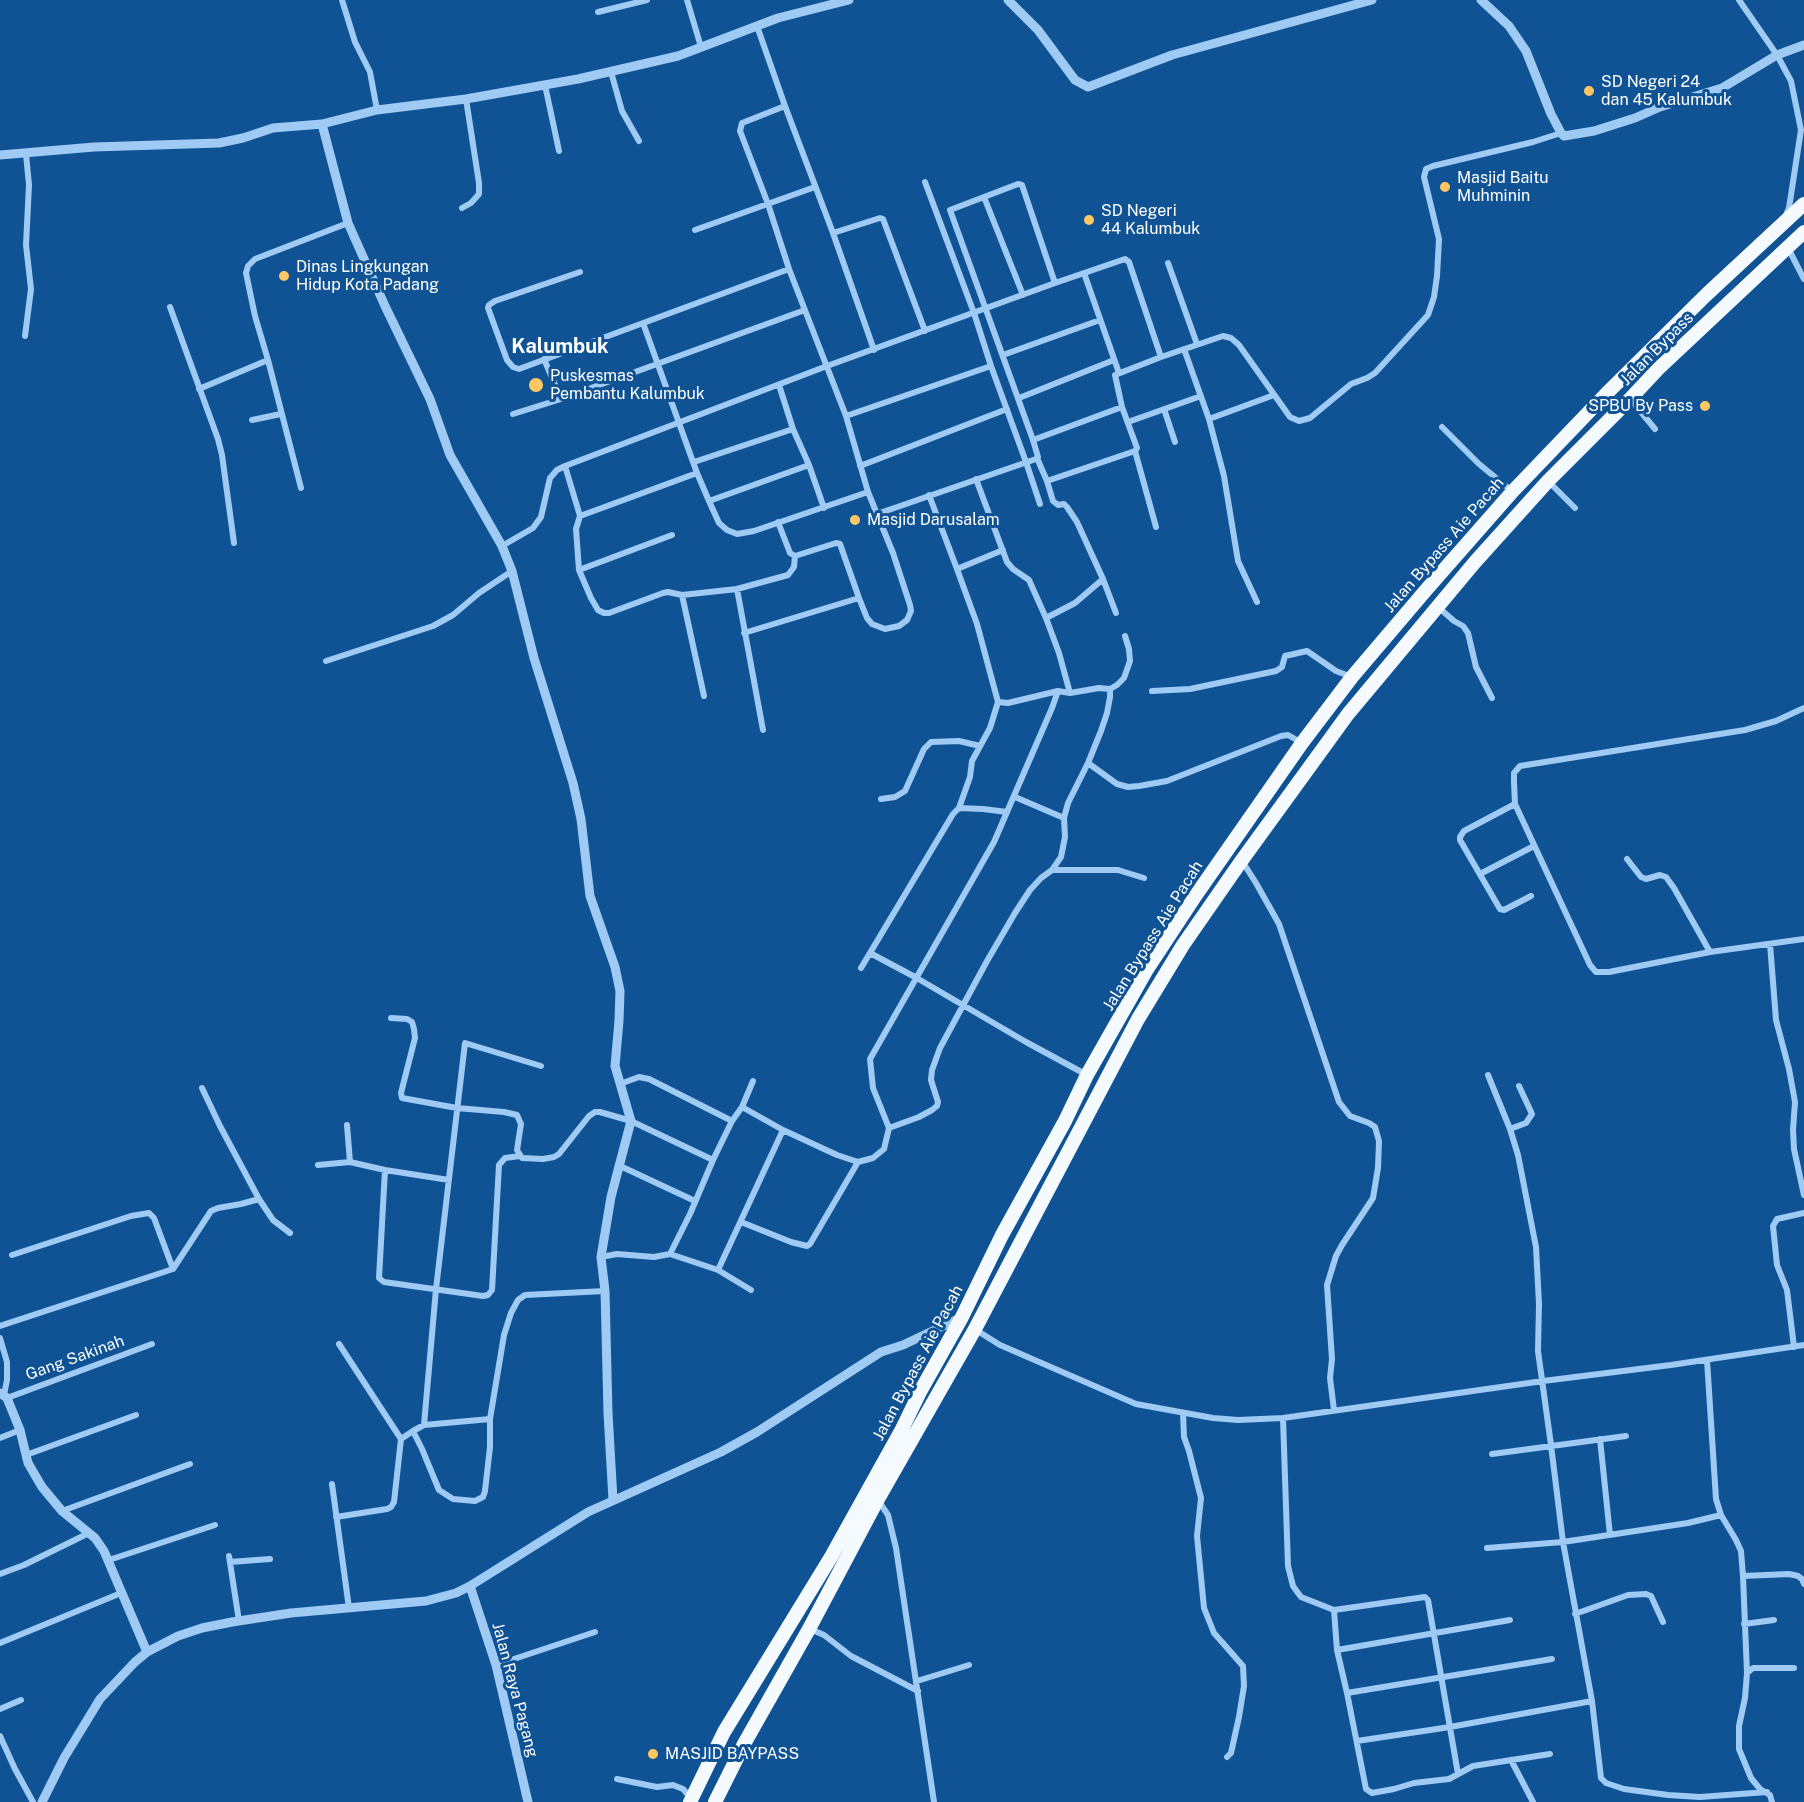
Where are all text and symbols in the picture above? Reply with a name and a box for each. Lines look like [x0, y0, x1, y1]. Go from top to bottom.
place label: SD Negeri 24 dan 45 Kalumbuk [1601, 72, 1732, 110]
marker: SD Negeri 24 dan 45 Kalumbuk [1582, 84, 1596, 98]
place label: Masjid Baitu Muhminin [1457, 168, 1549, 206]
marker: Masjid Baitu Muhminin [1438, 180, 1452, 194]
place label: SD Negeri 44 Kalumbuk [1101, 201, 1200, 239]
marker: SD Negeri 44 Kalumbuk [1082, 213, 1096, 227]
place label: Dinas Lingkungan Hidup Kota Padang [296, 257, 439, 295]
marker: Dinas Lingkungan Hidup Kota Padang [277, 269, 291, 283]
street label: Jalan Bypass [1616, 308, 1698, 390]
district label: Kalumbuk [511, 335, 609, 359]
place label: Puskesmas Pembantu Kalumbuk [550, 366, 705, 404]
marker: Puskesmas Pembantu Kalumbuk [527, 376, 545, 394]
place label: SPBU By Pass [1588, 396, 1693, 416]
marker: SPBU By Pass [1698, 399, 1712, 413]
street label: Jalan Bypass Aie Pacah [1380, 473, 1508, 617]
place label: Masjid Darusalam [867, 510, 1000, 530]
marker: Masjid Darusalam [848, 513, 862, 527]
street label: Jalan Bypass Aie Pacah [1099, 858, 1207, 1014]
street label: Jalan Bypass Aie Pacah [869, 1282, 967, 1444]
street label: Gang Sakinah [23, 1331, 127, 1385]
street label: Jalan Raya Pagang [488, 1620, 542, 1760]
place label: MASJID BAYPASS [665, 1744, 799, 1764]
marker: MASJID BAYPASS [646, 1747, 660, 1761]

